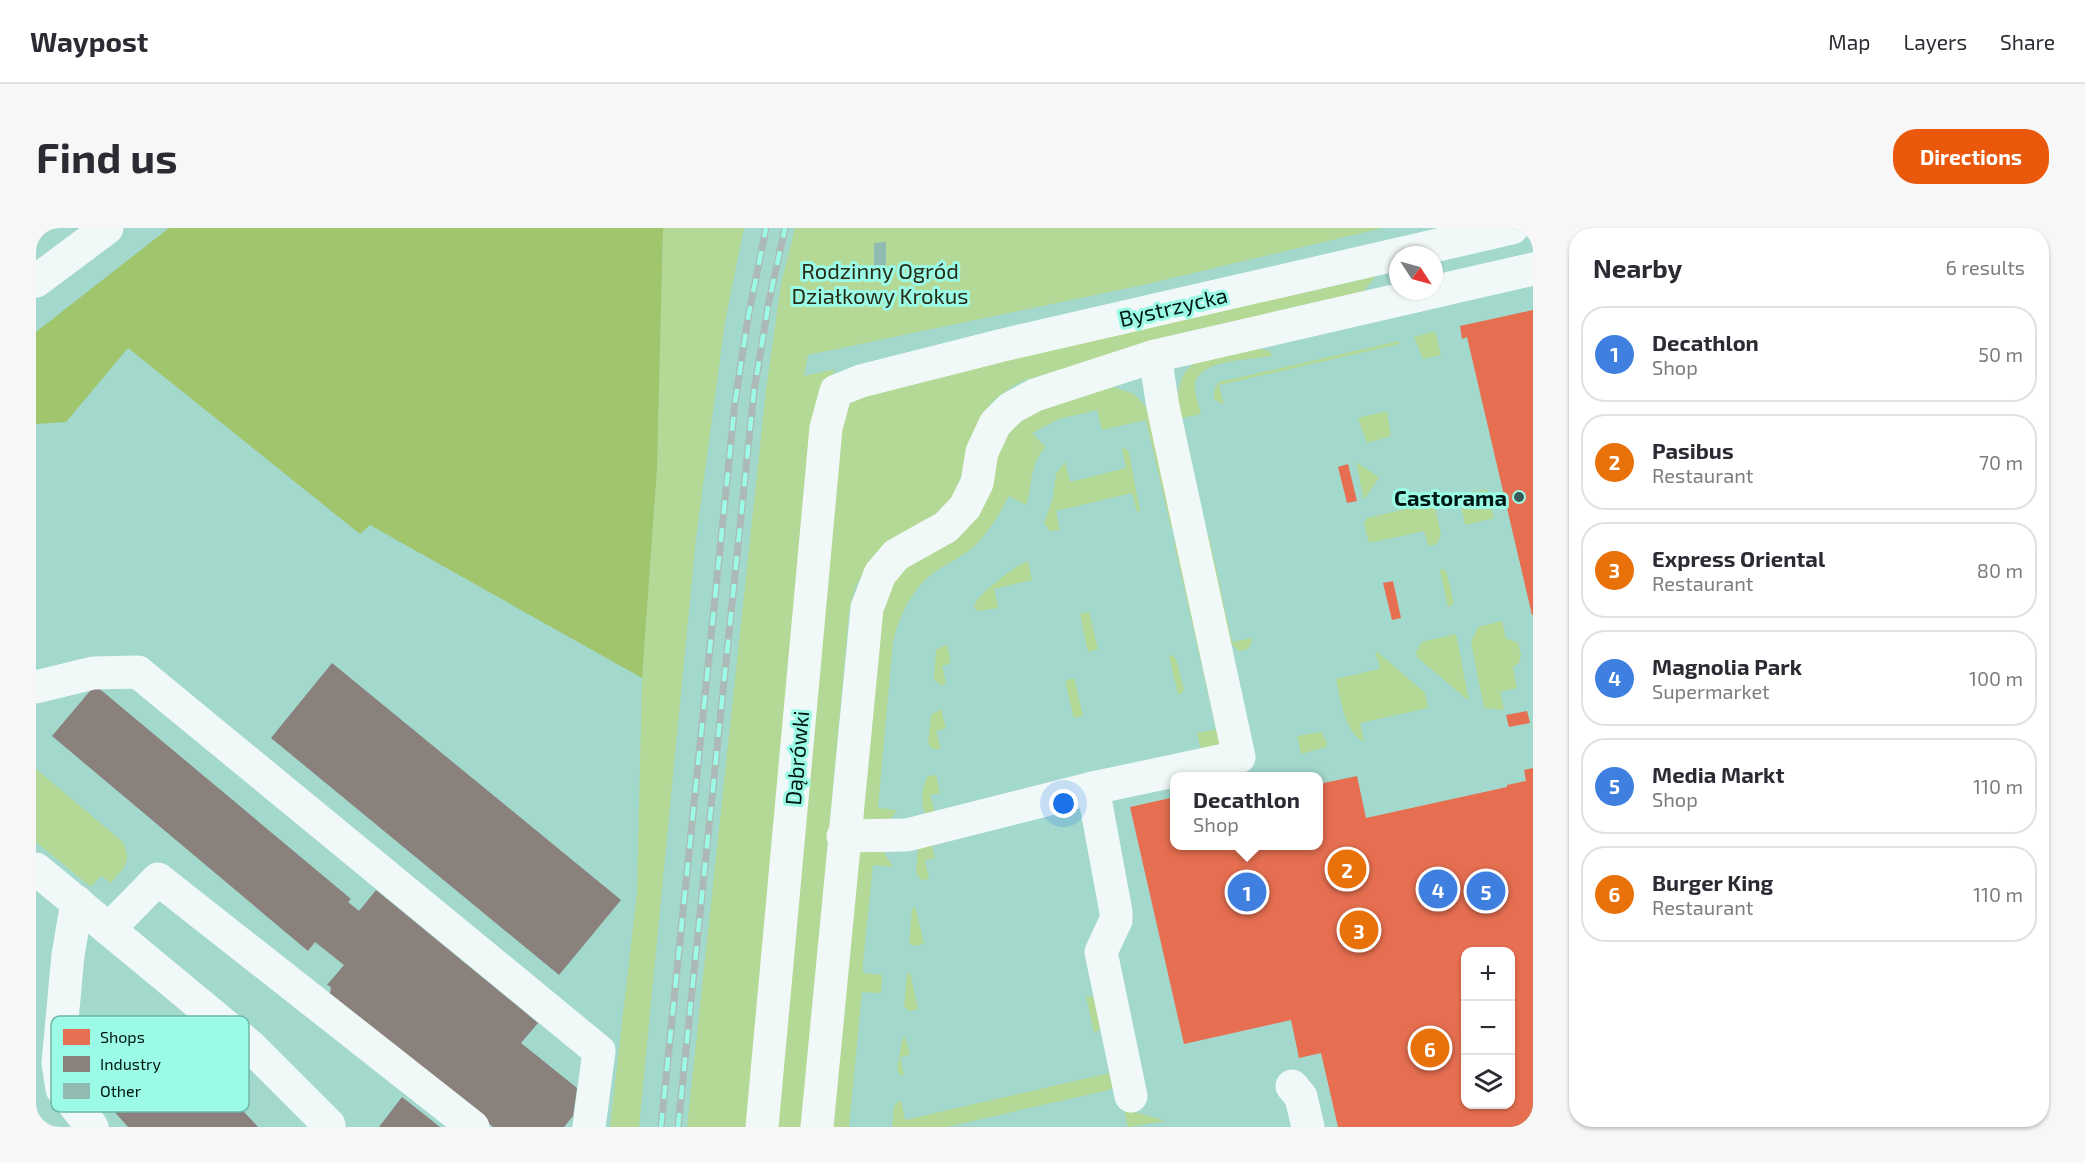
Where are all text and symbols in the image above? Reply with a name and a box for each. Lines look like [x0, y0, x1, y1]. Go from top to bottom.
text: Waypost [30, 24, 148, 58]
text: Map [1828, 29, 1870, 54]
text: Layers [1903, 29, 1967, 54]
text: Share [2000, 29, 2055, 54]
button: Directions [1893, 129, 2049, 184]
text: Find us [36, 131, 178, 181]
north arrow [1389, 246, 1443, 300]
text: Nearby [1593, 252, 1682, 283]
text: 6 results [1945, 255, 2025, 279]
park label: Rodzinny Ogród Działkowy Krokus [791, 257, 969, 308]
street label: Bystrzycka [1116, 281, 1230, 331]
text: Decathlon [1652, 329, 1759, 355]
text: 1 [1610, 342, 1619, 366]
text: 50 m [1978, 342, 2023, 366]
text: Shop [1652, 355, 1698, 379]
text: Pasibus [1652, 437, 1734, 463]
text: 2 [1609, 450, 1620, 474]
text: 70 m [1979, 450, 2023, 474]
text: Restaurant [1652, 463, 1753, 487]
place label: Castorama [1394, 484, 1507, 510]
marker: Castorama [1512, 490, 1526, 504]
text: Express Oriental [1652, 545, 1825, 571]
text: 3 [1609, 558, 1620, 582]
text: 80 m [1977, 558, 2023, 582]
text: Restaurant [1652, 571, 1753, 595]
text: Magnolia Park [1652, 653, 1802, 679]
text: 4 [1608, 666, 1621, 690]
text: 100 m [1969, 666, 2023, 690]
text: Supermarket [1652, 679, 1770, 703]
street label: Dąbrówki [779, 710, 813, 806]
text: Media Markt [1652, 761, 1784, 787]
popup [1170, 772, 1323, 850]
text: 5 [1609, 774, 1620, 798]
text: 110 m [1973, 774, 2023, 798]
text: Decathlon [1193, 786, 1300, 812]
text: Shop [1652, 787, 1698, 811]
your location [1049, 789, 1078, 818]
text: Shop [1193, 812, 1239, 836]
pin: 2 [1328, 846, 1366, 892]
pin: 4 [1418, 866, 1458, 912]
pin: 5 [1466, 868, 1506, 914]
text: Burger King [1652, 869, 1773, 895]
pin: 1 [1228, 870, 1266, 914]
text: 6 [1609, 882, 1620, 906]
text: 110 m [1973, 882, 2023, 906]
text: Restaurant [1652, 895, 1753, 919]
pin: 3 [1340, 908, 1378, 952]
map controls [1461, 947, 1515, 1109]
button: + [1461, 947, 1515, 1001]
button: − [1461, 1001, 1515, 1055]
legend [51, 1016, 249, 1112]
pin: 6 [1410, 1026, 1450, 1070]
text: Shops [100, 1027, 145, 1046]
text: Industry [100, 1054, 161, 1073]
button: layers [1461, 1055, 1515, 1109]
text: Other [100, 1081, 142, 1100]

